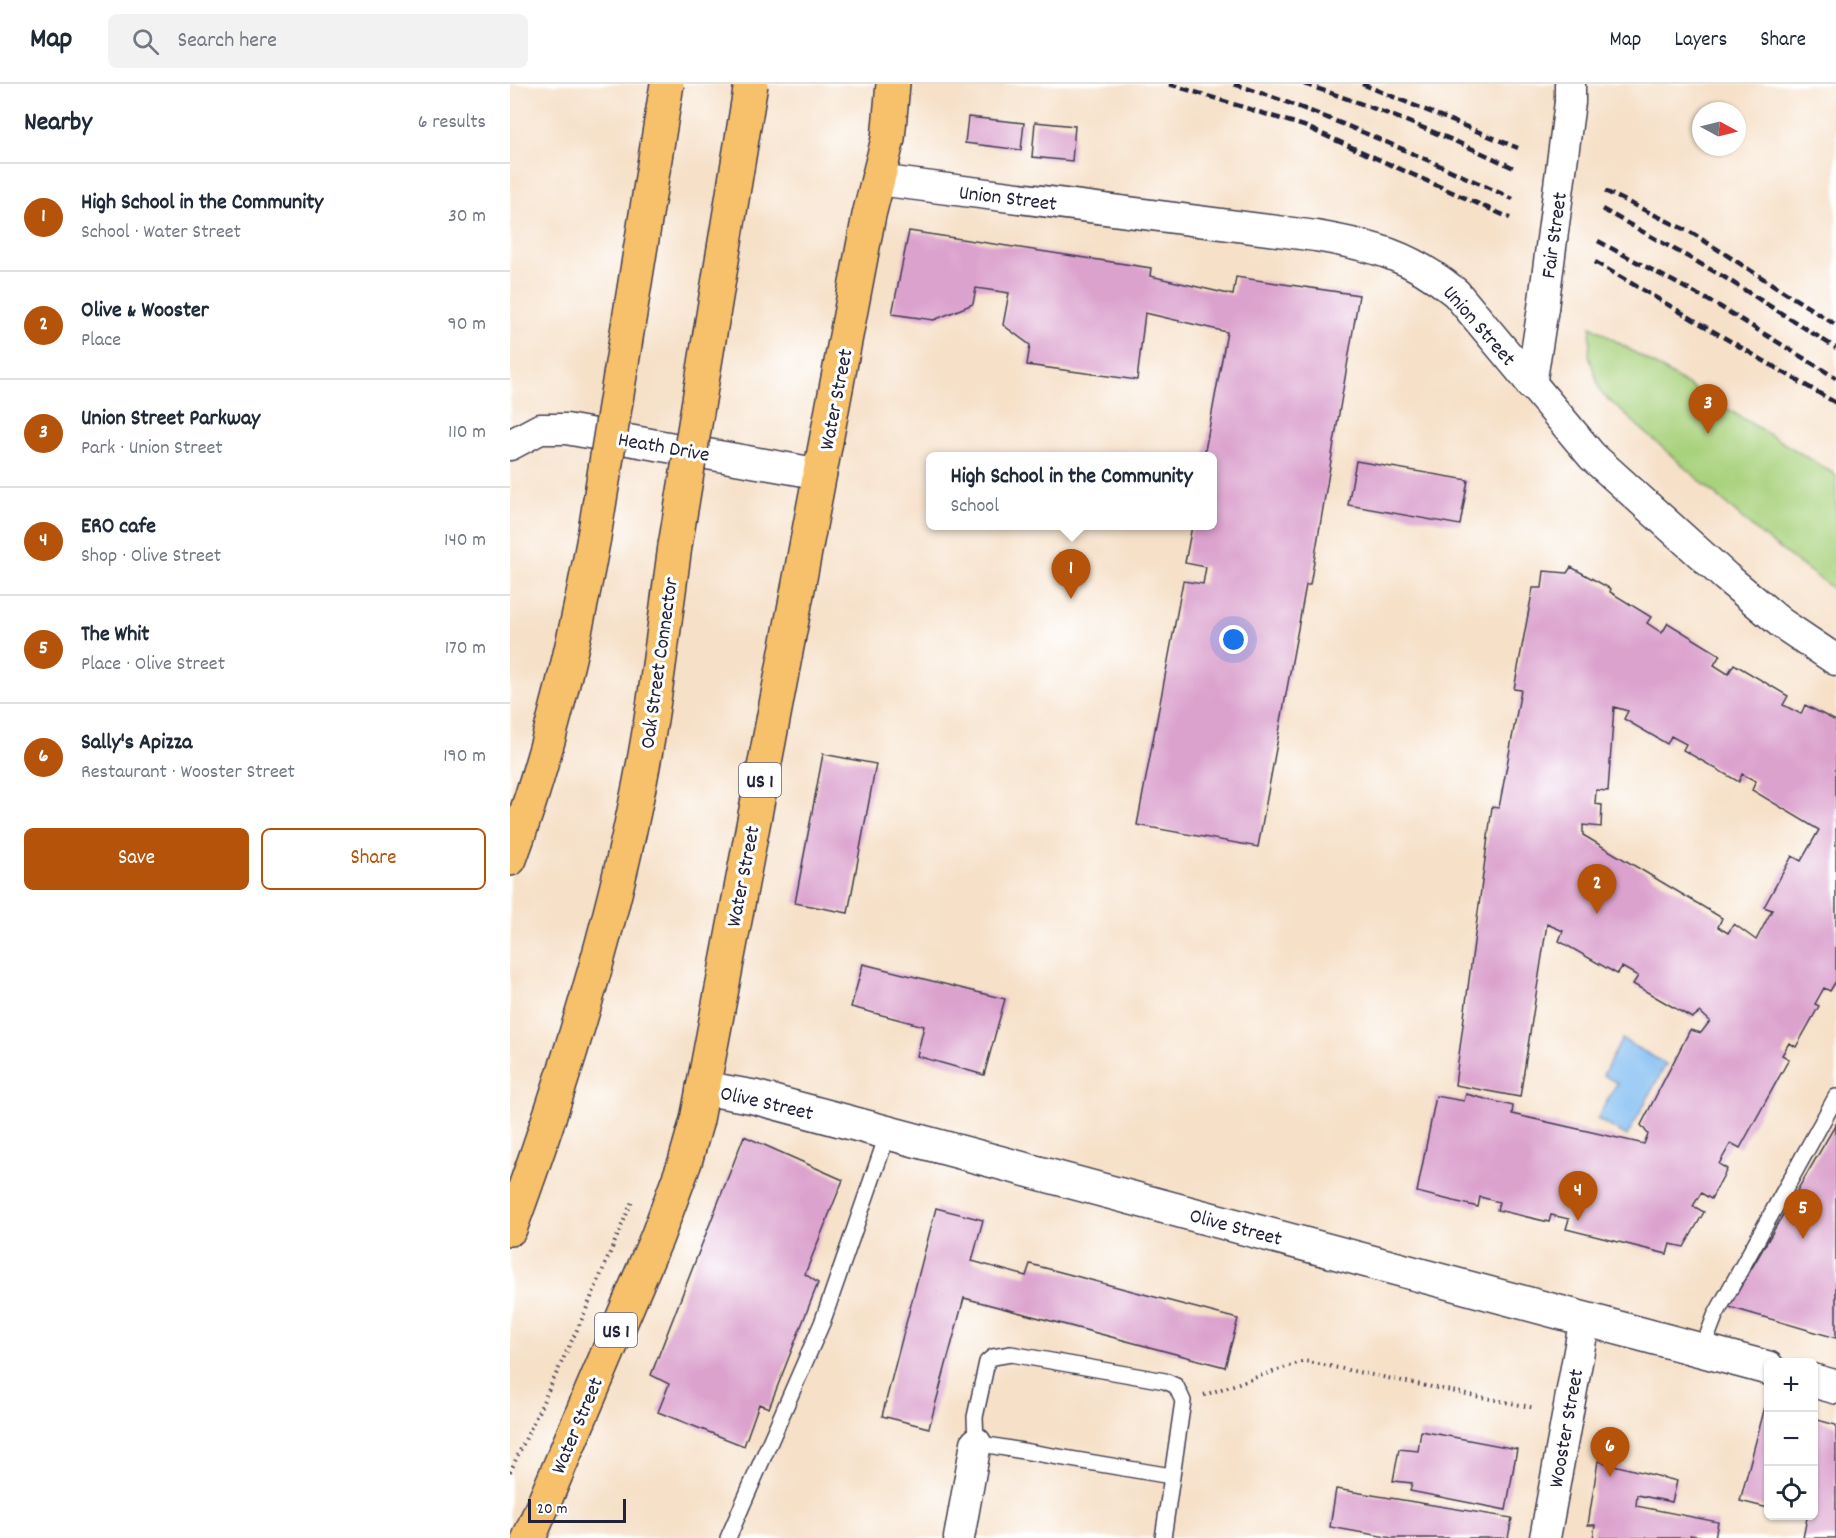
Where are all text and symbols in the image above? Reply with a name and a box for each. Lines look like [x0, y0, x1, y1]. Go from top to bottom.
search box [108, 14, 528, 68]
text: Map [30, 21, 72, 61]
icon: search [129, 25, 162, 58]
text: Search here [177, 26, 277, 57]
text: Map [1610, 26, 1641, 56]
text: Layers [1674, 26, 1727, 56]
text: Share [1760, 26, 1806, 56]
north arrow [1692, 102, 1746, 156]
text: Nearby [24, 105, 92, 142]
text: 6 results [418, 109, 486, 137]
street label: Union Street [957, 179, 1059, 221]
text: High School in the Community [81, 188, 323, 219]
street label: Fair Street [1535, 190, 1577, 280]
text: 1 [41, 203, 46, 231]
text: 30 m [448, 203, 486, 231]
text: School · Water Street [81, 219, 241, 247]
street label: Union Street [1434, 280, 1522, 374]
text: Olive & Wooster [81, 296, 209, 327]
text: 2 [39, 311, 48, 339]
text: 90 m [448, 311, 486, 339]
text: Place [81, 327, 121, 355]
street label: Water Street [813, 346, 862, 453]
pin: 3 [1688, 384, 1728, 434]
text: Union Street Parkway [81, 404, 260, 435]
text: 3 [39, 419, 48, 447]
text: 110 m [448, 419, 486, 447]
street label: Heath Drive [615, 426, 712, 472]
text: Park · Union Street [81, 435, 223, 463]
popup [926, 452, 1217, 530]
text: High School in the Community [950, 462, 1193, 493]
text: School [950, 493, 999, 521]
text: ERO cafe [81, 512, 156, 543]
text: 4 [39, 527, 48, 555]
text: 140 m [444, 527, 486, 555]
text: Shop · Olive Street [81, 543, 221, 571]
pin: 1 [1052, 550, 1090, 599]
street label: Oak Street Connector [634, 576, 688, 751]
text: The Whit [81, 620, 149, 651]
your location [1219, 625, 1248, 654]
text: 5 [39, 635, 48, 663]
text: 170 m [445, 635, 486, 663]
text: Place · Olive Street [81, 651, 225, 679]
text: Sally's Apizza [81, 728, 192, 759]
text: 6 [39, 743, 48, 771]
text: 190 m [443, 743, 486, 771]
text: Restaurant · Wooster Street [81, 759, 295, 787]
road number: US 1 [739, 763, 781, 797]
street label: Water Street [720, 823, 769, 930]
button: Save [24, 828, 249, 890]
button: Share [261, 828, 486, 890]
pin: 2 [1578, 864, 1616, 914]
street label: Olive Street [717, 1080, 816, 1130]
pin: 4 [1558, 1172, 1598, 1221]
pin: 5 [1784, 1190, 1822, 1239]
street label: Olive Street [1186, 1202, 1285, 1256]
road number: US 1 [595, 1313, 637, 1347]
map controls [1764, 1358, 1818, 1520]
button: + [1764, 1358, 1818, 1412]
street label: Wooster Street [1543, 1366, 1593, 1490]
street label: Water Street [545, 1373, 613, 1479]
button: − [1764, 1412, 1818, 1466]
pin: 6 [1590, 1428, 1630, 1477]
button: locate [1764, 1466, 1818, 1520]
scale bar [528, 1496, 626, 1524]
text: 20 m [537, 1498, 567, 1521]

